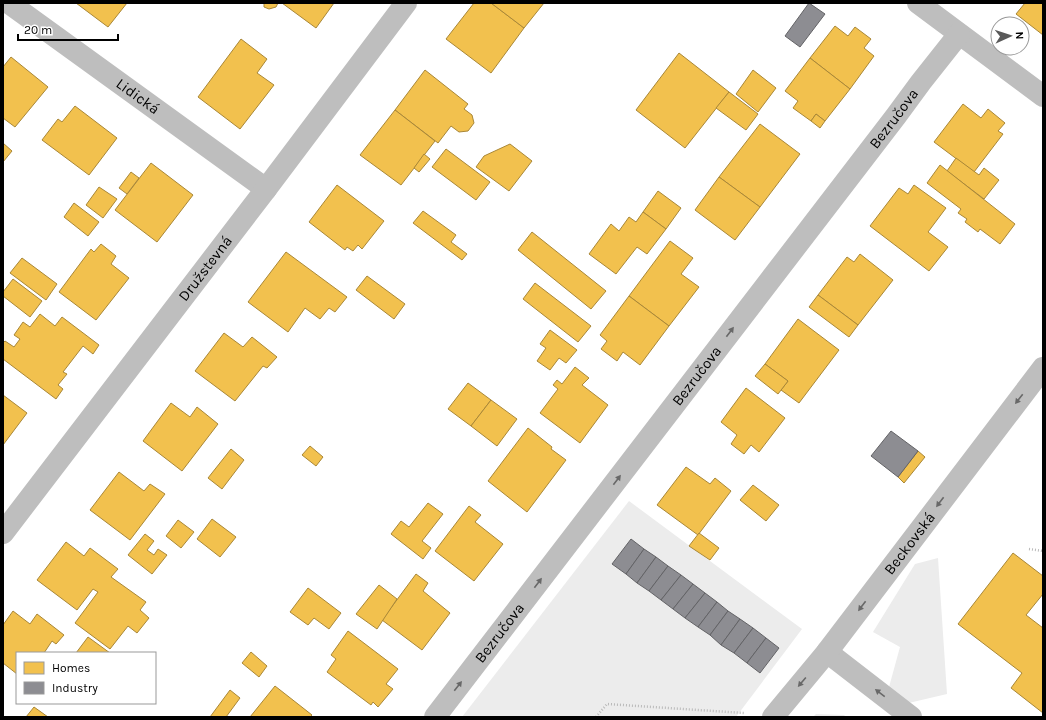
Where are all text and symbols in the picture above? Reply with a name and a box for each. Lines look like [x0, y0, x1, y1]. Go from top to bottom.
scale bar [18, 16, 118, 42]
north arrow [990, 16, 1030, 56]
text: 20 m [24, 23, 52, 37]
text: N [1013, 31, 1026, 40]
street label: Lidická [113, 74, 163, 118]
street label: Bezručova [865, 85, 922, 152]
street label: Družstevná [175, 232, 236, 305]
one-way arrow [726, 327, 734, 338]
street label: Bezručova [668, 342, 725, 409]
one-way arrow [1015, 394, 1023, 405]
one-way arrow [612, 474, 621, 485]
one-way arrow [936, 497, 944, 508]
street label: Beckovská [880, 509, 939, 578]
one-way arrow [533, 578, 541, 588]
street label: Bezručova [471, 599, 528, 666]
one-way arrow [858, 601, 866, 611]
legend [16, 652, 156, 704]
text: Homes [52, 661, 90, 675]
one-way arrow [798, 677, 807, 687]
text: Industry [52, 681, 98, 695]
one-way arrow [454, 681, 463, 692]
one-way arrow [875, 689, 886, 697]

